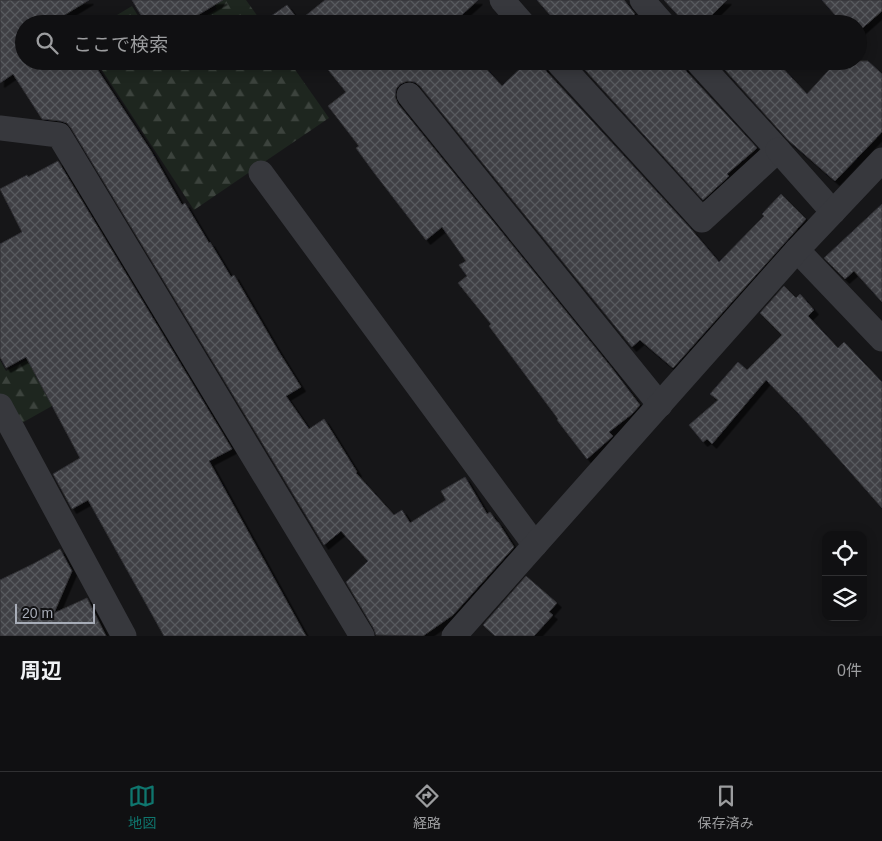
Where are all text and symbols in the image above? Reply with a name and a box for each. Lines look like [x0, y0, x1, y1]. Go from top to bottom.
search box [15, 15, 867, 70]
icon: search [33, 29, 61, 57]
text: ここで検索 [73, 34, 168, 55]
map controls [822, 531, 867, 621]
button: locate [822, 531, 867, 576]
button: layers [822, 576, 867, 621]
scale bar [15, 601, 95, 624]
text: 20 m [22, 605, 53, 621]
text: 周辺 [20, 659, 62, 682]
text: 0件 [837, 662, 862, 679]
tab: 地図 [128, 782, 156, 832]
tab: 経路 [413, 782, 441, 832]
tab: 保存済み [698, 782, 754, 832]

